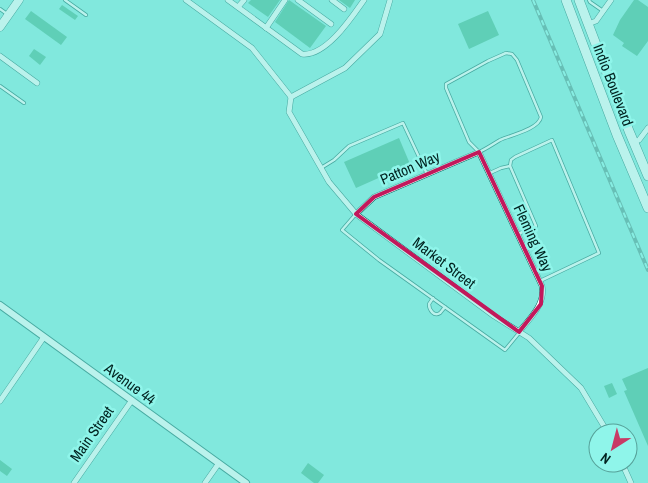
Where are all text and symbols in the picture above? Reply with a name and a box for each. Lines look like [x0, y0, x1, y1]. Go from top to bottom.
street label: Indio Boulevard [588, 41, 639, 129]
street label: Patton Way [377, 145, 444, 190]
street label: Fleming Way [509, 201, 559, 276]
street label: Market Street [408, 232, 481, 294]
street label: Avenue 44 [100, 357, 160, 409]
street label: Main Street [65, 401, 119, 466]
north arrow [588, 423, 638, 473]
text: N [597, 449, 614, 468]

